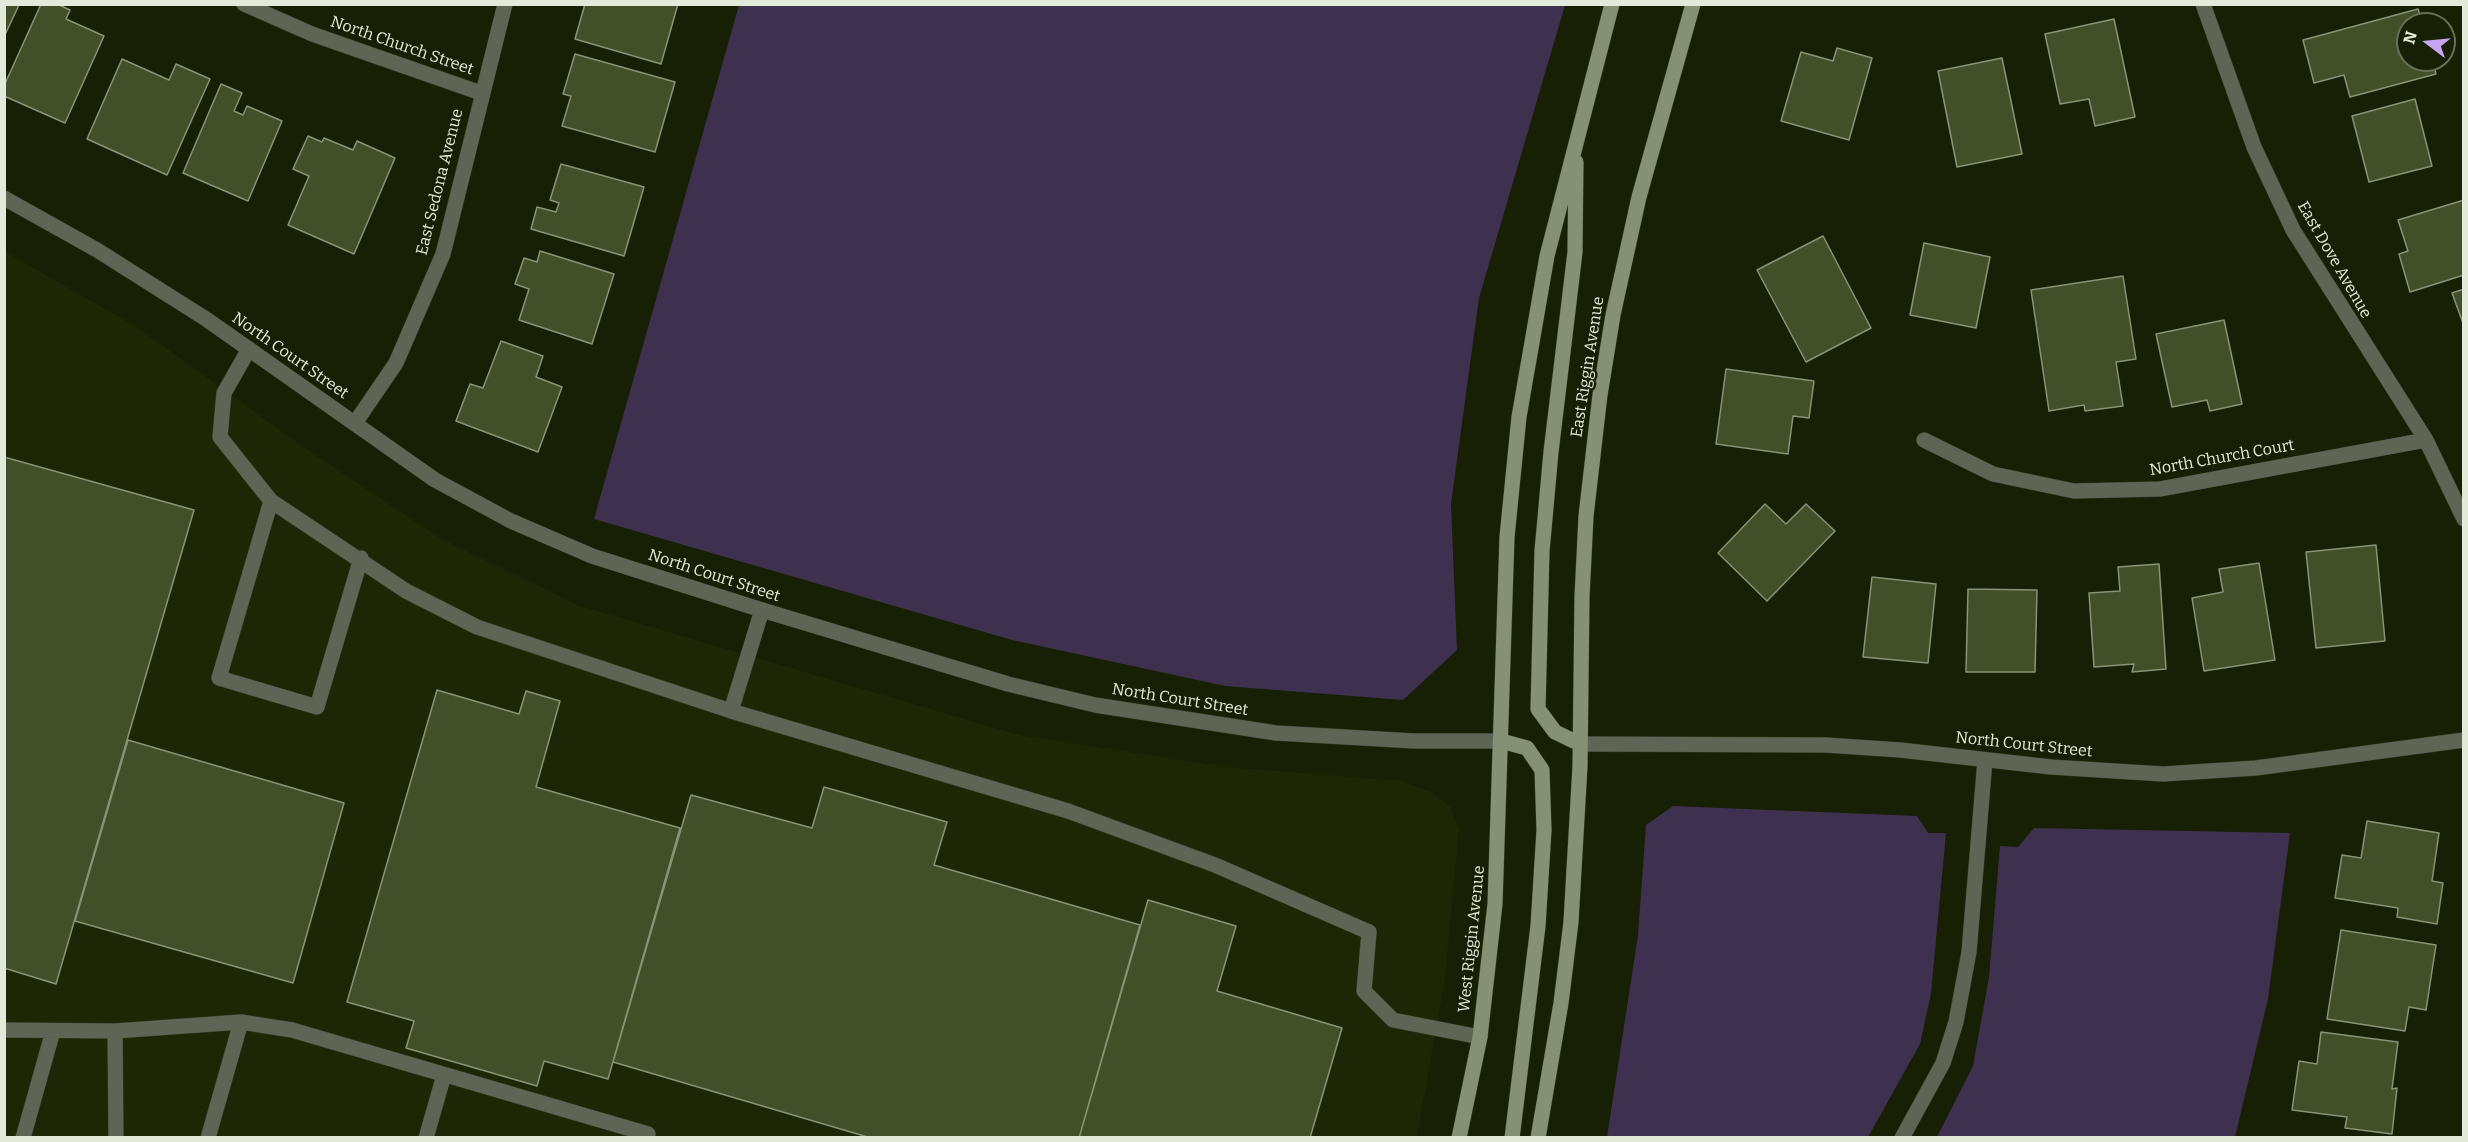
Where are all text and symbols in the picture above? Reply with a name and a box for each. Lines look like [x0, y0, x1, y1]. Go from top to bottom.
street label: North Church Street [328, 12, 476, 80]
north arrow [2396, 12, 2456, 72]
text: N [2399, 29, 2421, 46]
street label: East Sedona Avenue [413, 107, 467, 257]
street label: East Dove Avenue [2293, 198, 2375, 322]
street label: East Riggin Avenue [1567, 295, 1609, 439]
street label: North Court Street [228, 309, 352, 403]
street label: North Church Court [2148, 436, 2296, 480]
street label: North Court Street [646, 546, 782, 606]
street label: North Court Street [1110, 680, 1250, 720]
street label: North Court Street [1955, 728, 2093, 762]
street label: West Riggin Avenue [1455, 864, 1489, 1014]

